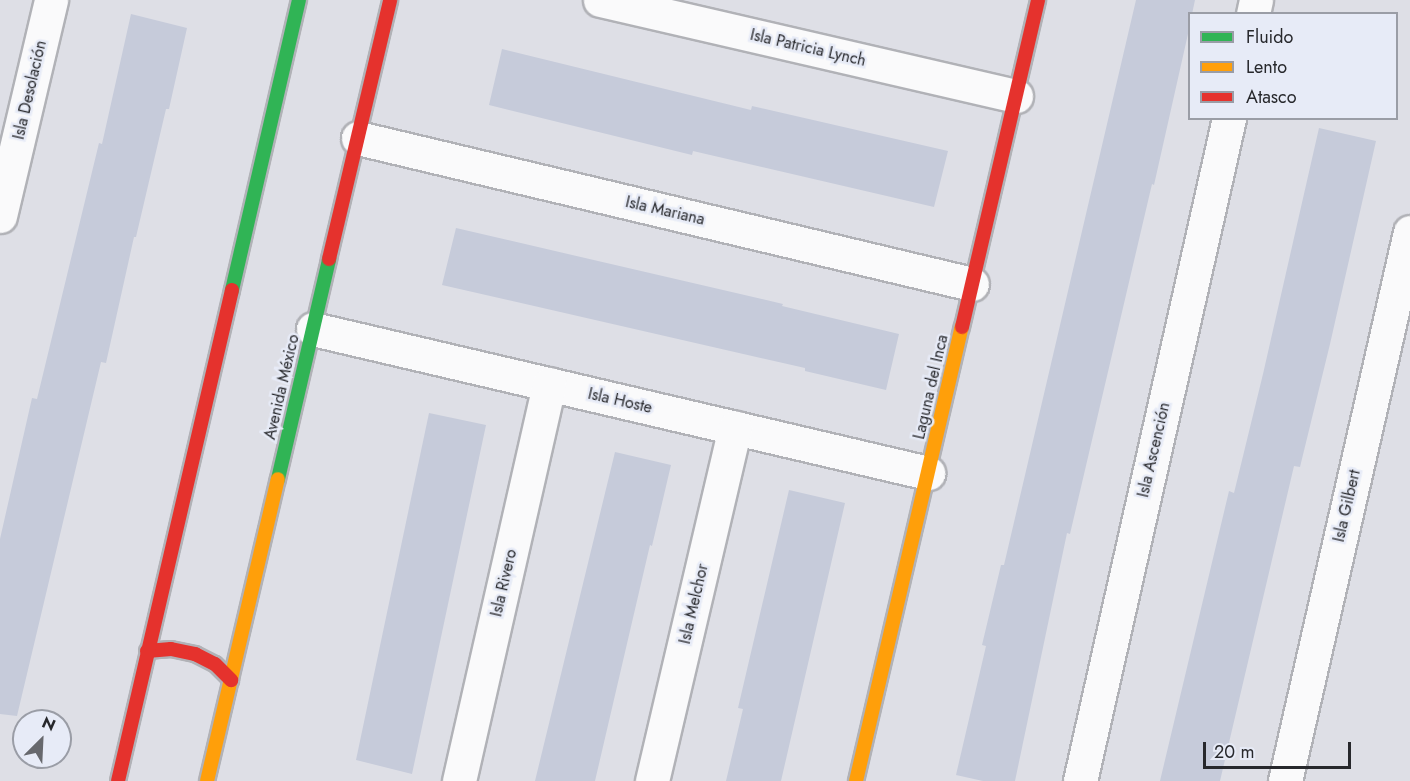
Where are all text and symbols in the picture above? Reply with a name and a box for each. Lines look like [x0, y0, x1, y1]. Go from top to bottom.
legend [1188, 12, 1398, 120]
text: Fluido [1246, 24, 1293, 50]
street label: Isla Patricia Lynch [748, 25, 868, 71]
street label: Isla Desolación [9, 39, 51, 141]
text: Lento [1246, 54, 1287, 80]
text: Atasco [1246, 84, 1297, 110]
street label: Isla Mariana [624, 193, 706, 229]
street label: Avenida México [261, 332, 303, 442]
street label: Laguna del Inca [910, 333, 952, 441]
street label: Isla Hoste [586, 384, 654, 418]
street label: Isla Ascención [1134, 401, 1174, 499]
street label: Isla Gilbert [1329, 468, 1365, 544]
street label: Isla Rivero [487, 547, 521, 619]
street label: Isla Melchor [675, 562, 713, 646]
north arrow [12, 709, 72, 769]
text: N [38, 711, 59, 737]
scale bar [1206, 730, 1354, 768]
text: 20 m [1214, 739, 1254, 765]

